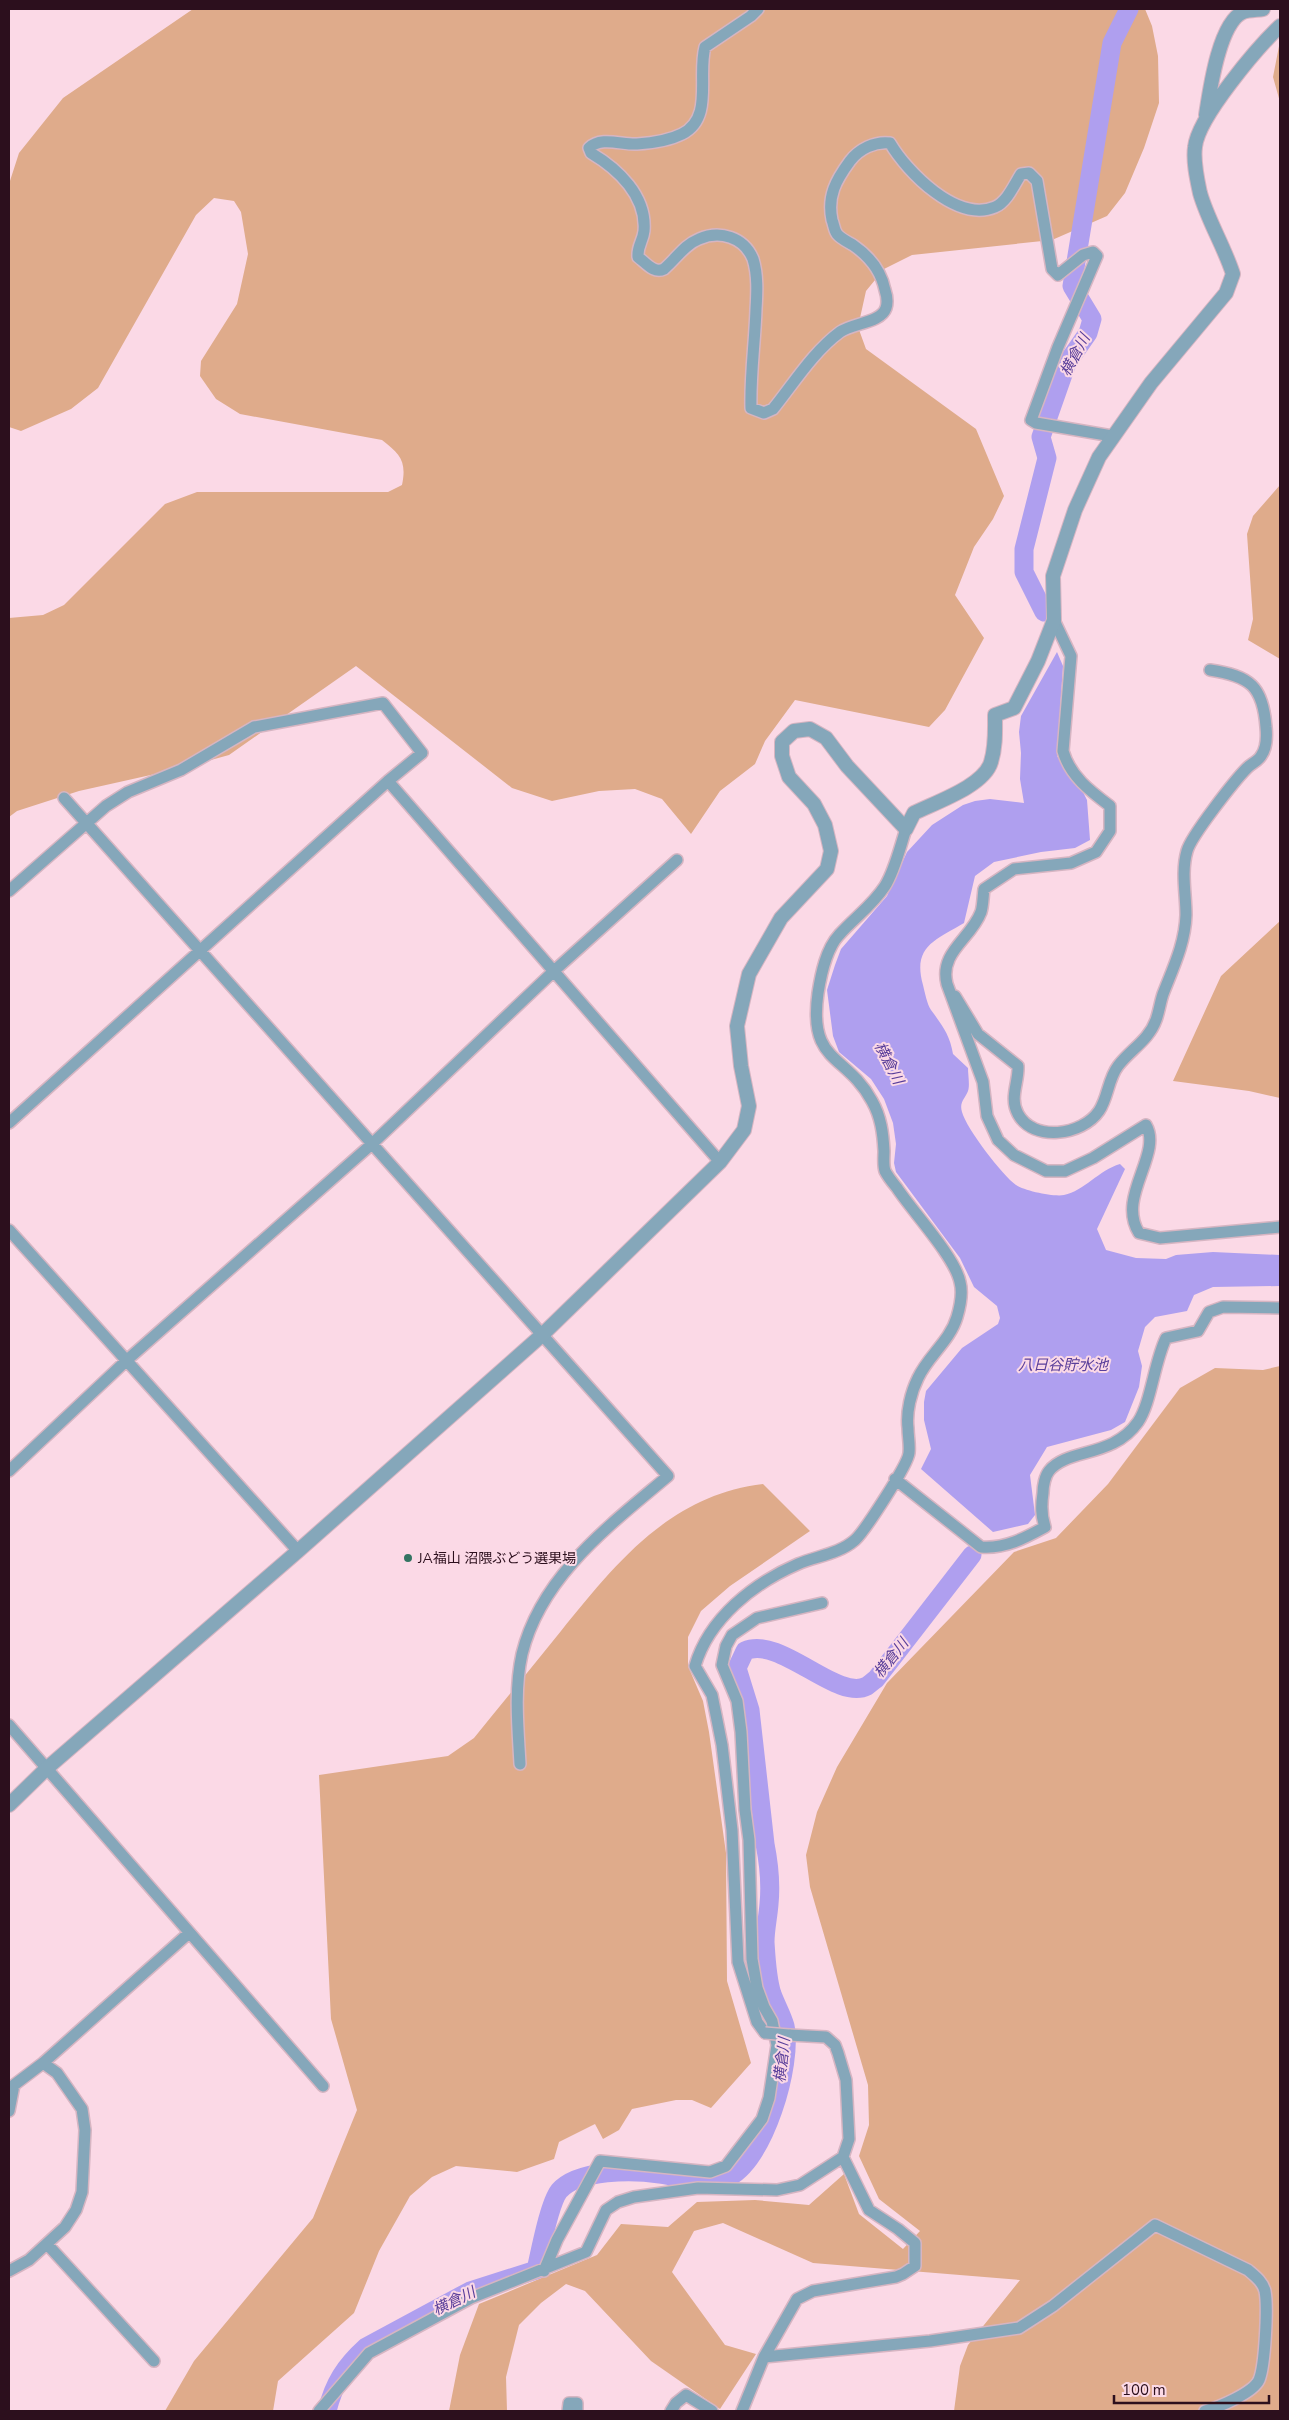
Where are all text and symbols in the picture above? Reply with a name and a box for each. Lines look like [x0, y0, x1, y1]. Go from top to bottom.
water label: 横倉川 [1056, 329, 1095, 380]
water label: 横倉川 [870, 1038, 909, 1089]
water label: 八日谷貯水池 [1018, 1355, 1110, 1375]
place label: JA福山 沼隈ぶどう選果場 [417, 1549, 576, 1568]
marker: JA福山 沼隈ぶどう選果場 [402, 1552, 414, 1564]
water label: 横倉川 [869, 1633, 914, 1682]
water label: 横倉川 [770, 2035, 795, 2083]
water label: 横倉川 [429, 2281, 480, 2320]
scale bar [1114, 2372, 1269, 2404]
text: 100 m [1122, 2380, 1166, 2400]

